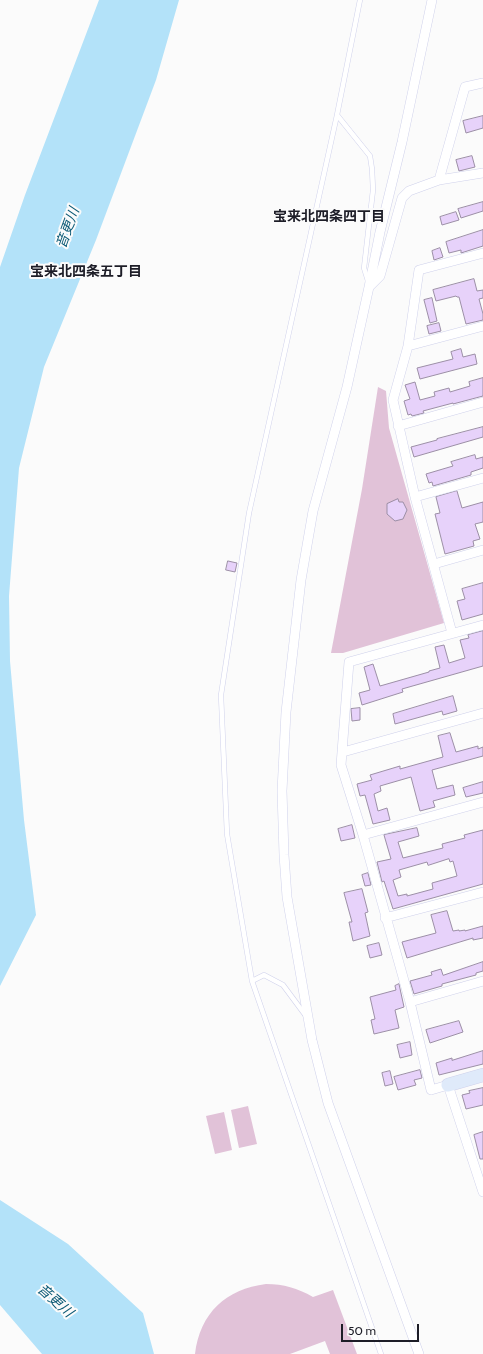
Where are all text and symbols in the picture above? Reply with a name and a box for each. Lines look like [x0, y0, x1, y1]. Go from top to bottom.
water label: 音更川 [53, 205, 83, 251]
district label: 宝来北四条四丁目 [273, 209, 385, 225]
district label: 宝来北四条五丁目 [30, 264, 142, 280]
water label: 音更川 [34, 1281, 76, 1321]
scale bar [343, 1316, 421, 1342]
text: 50 m [348, 1323, 376, 1338]

